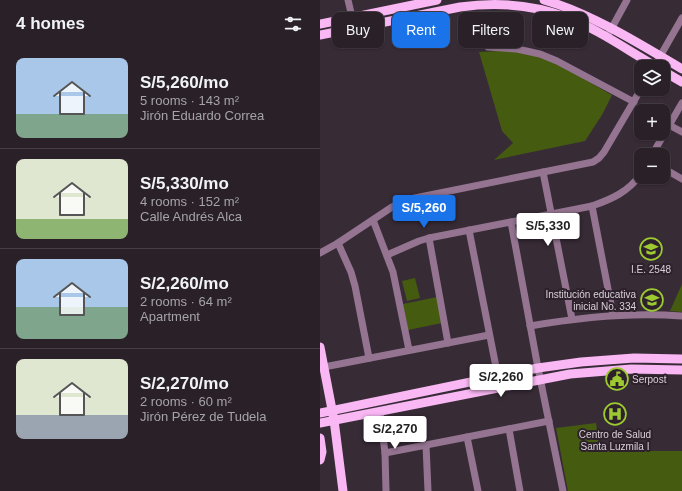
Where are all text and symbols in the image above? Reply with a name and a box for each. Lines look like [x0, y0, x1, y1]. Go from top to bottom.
chip: Buy [332, 12, 384, 48]
chip: Rent [392, 12, 450, 48]
chip: Filters [458, 12, 524, 48]
chip: New [532, 12, 588, 48]
icon: filters [282, 13, 304, 35]
text: 4 homes [16, 14, 85, 33]
map controls [634, 60, 670, 184]
button: layers [634, 60, 670, 96]
text: S/5,260/mo [140, 73, 229, 92]
icon: home [48, 74, 96, 122]
text: 5 rooms · 143 m² [140, 93, 239, 108]
button: + [634, 104, 670, 140]
text: Jirón Eduardo Correa [140, 108, 264, 123]
button: − [634, 148, 670, 184]
text: S/5,330/mo [140, 174, 229, 193]
icon: home [48, 175, 96, 223]
text: 4 rooms · 152 m² [140, 194, 239, 209]
pin: S/5,260 [387, 195, 461, 229]
text: S/5,260 [402, 200, 446, 215]
text: Calle Andrés Alca [140, 209, 242, 224]
pin: S/5,330 [511, 213, 585, 247]
text: S/5,330 [526, 218, 570, 233]
school or university icon: I.E. 2548 [638, 236, 664, 262]
place label: I.E. 2548 [631, 264, 671, 275]
text: S/2,260/mo [140, 274, 229, 293]
icon: home [48, 275, 96, 323]
school or university icon: Institución educativa inicial No. 334 [639, 287, 665, 313]
place label: Institución educativa inicial No. 334 [545, 289, 636, 312]
text: 2 rooms · 64 m² [140, 294, 232, 309]
text: Apartment [140, 309, 200, 324]
pin: S/2,260 [464, 364, 538, 398]
public building icon: Serpost [604, 366, 630, 392]
text: S/2,260 [479, 369, 523, 384]
text: S/2,270/mo [140, 374, 229, 393]
place label: Serpost [632, 374, 667, 385]
icon: home [48, 375, 96, 423]
text: 2 rooms · 60 m² [140, 394, 232, 409]
hospital icon: Centro de Salud Santa Luzmila I [602, 401, 628, 427]
text: Jirón Pérez de Tudela [140, 409, 266, 424]
pin: S/2,270 [358, 416, 432, 450]
text: S/2,270 [373, 421, 417, 436]
place label: Centro de Salud Santa Luzmila I [579, 429, 651, 452]

